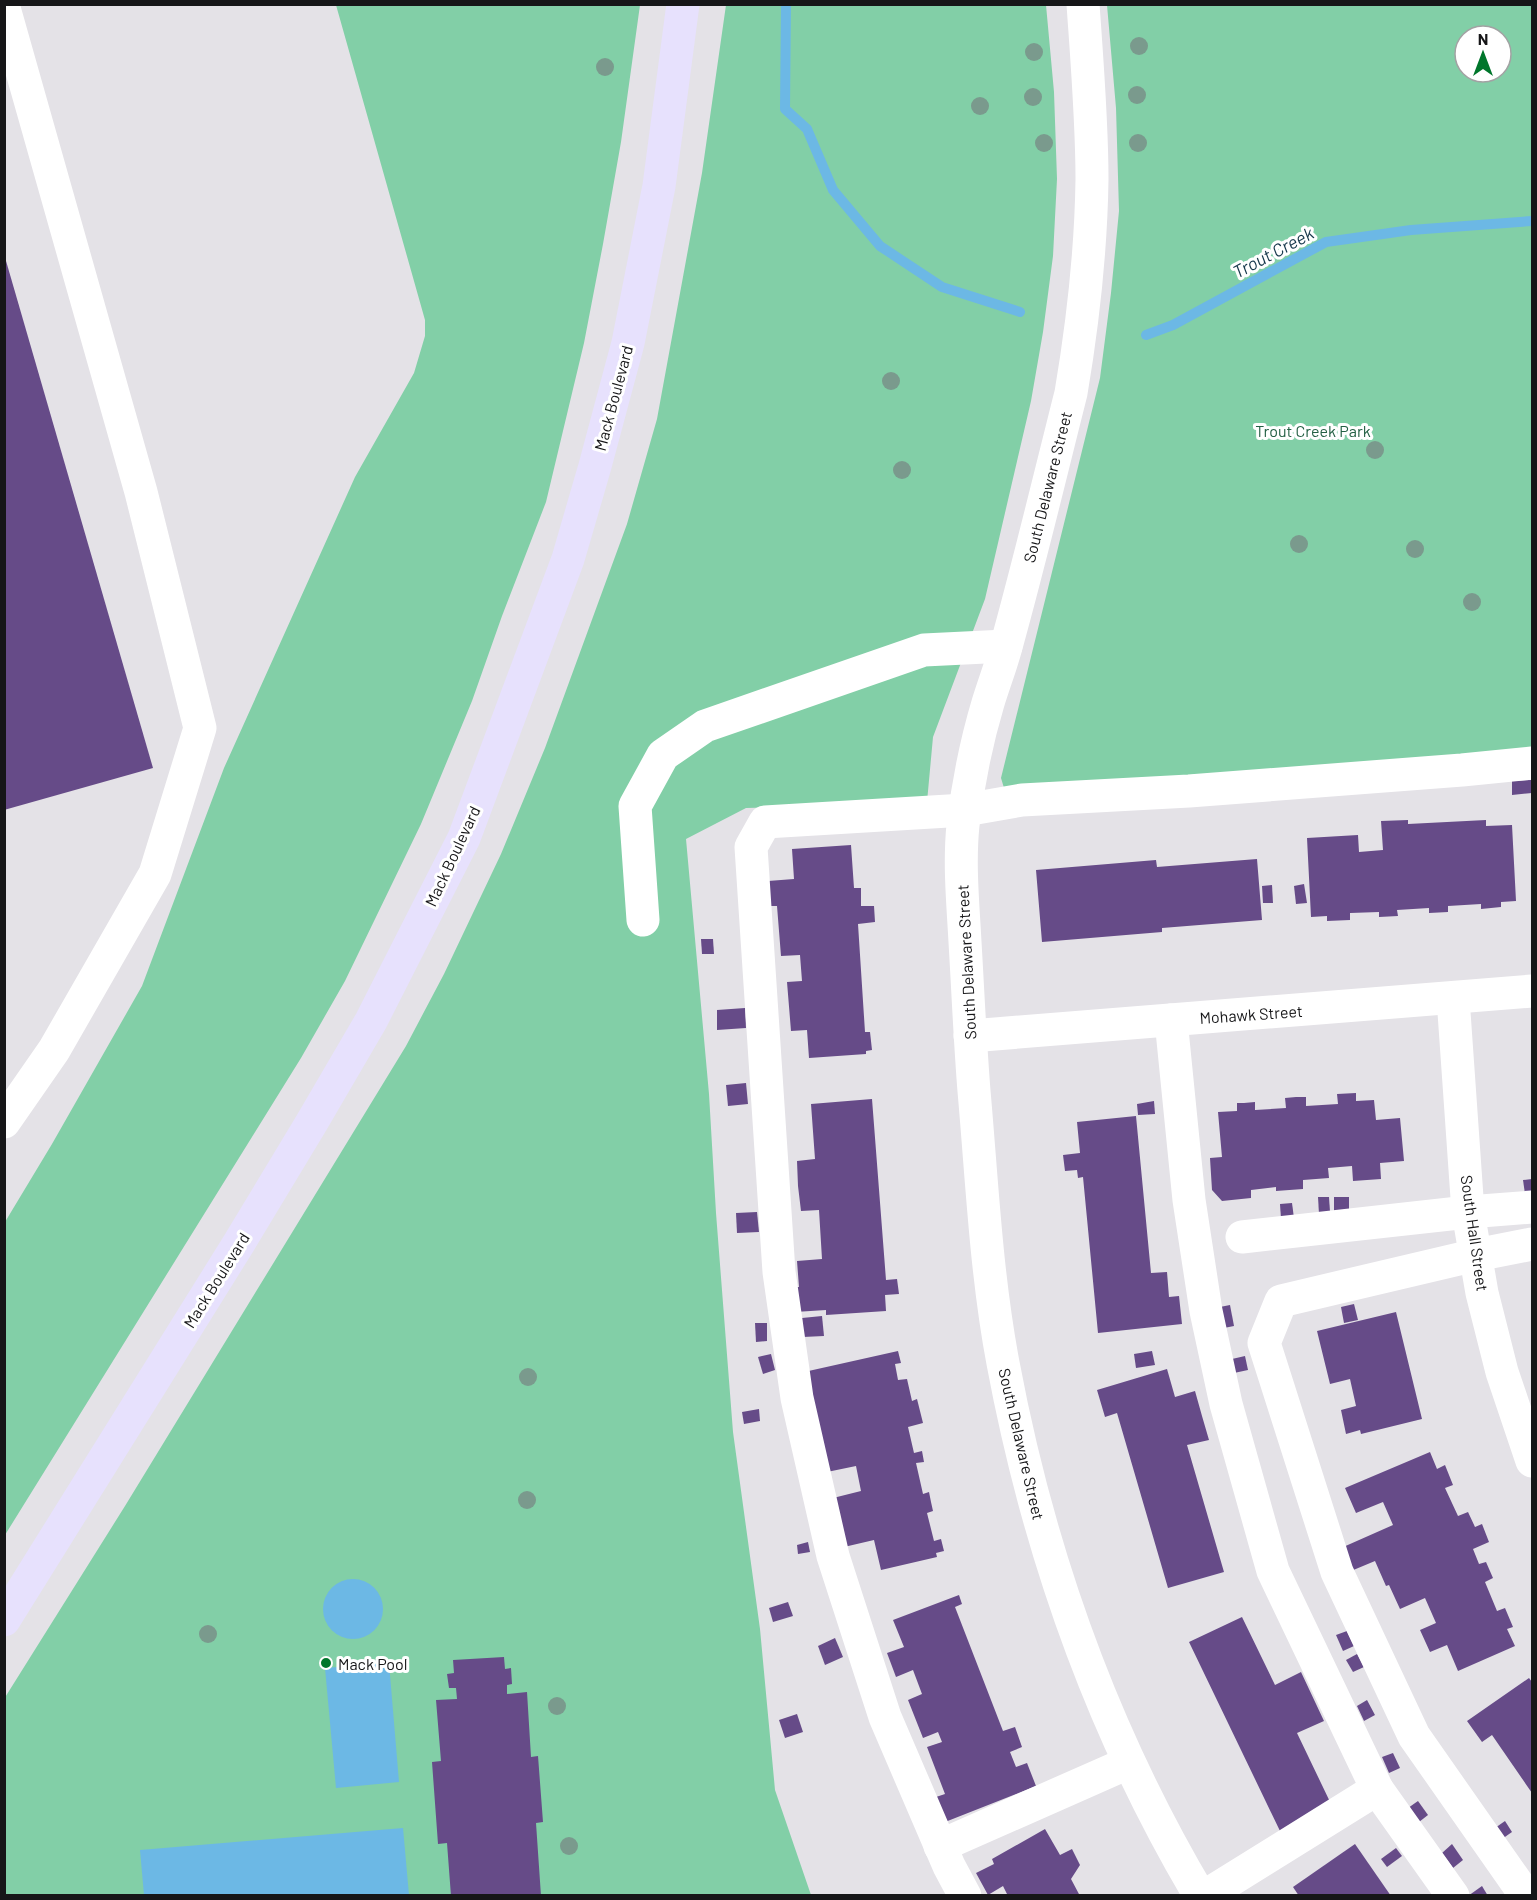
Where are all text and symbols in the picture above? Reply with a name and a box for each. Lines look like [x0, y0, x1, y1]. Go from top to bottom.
north arrow [1453, 24, 1513, 84]
text: N [1478, 29, 1488, 48]
water label: Trout Creek [1229, 221, 1317, 282]
street label: Mack Boulevard [590, 343, 636, 453]
street label: South Delaware Street [1019, 409, 1075, 565]
park label: Trout Creek Park [1255, 421, 1371, 440]
street label: Mack Boulevard [420, 803, 484, 909]
street label: South Delaware Street [952, 884, 980, 1040]
street label: Mohawk Street [1199, 1001, 1303, 1027]
street label: South Hall Street [1457, 1174, 1493, 1292]
street label: Mack Boulevard [179, 1229, 253, 1331]
street label: South Delaware Street [995, 1366, 1049, 1522]
place label: Mack Pool [338, 1654, 407, 1673]
marker: Mack Pool [319, 1656, 333, 1670]

